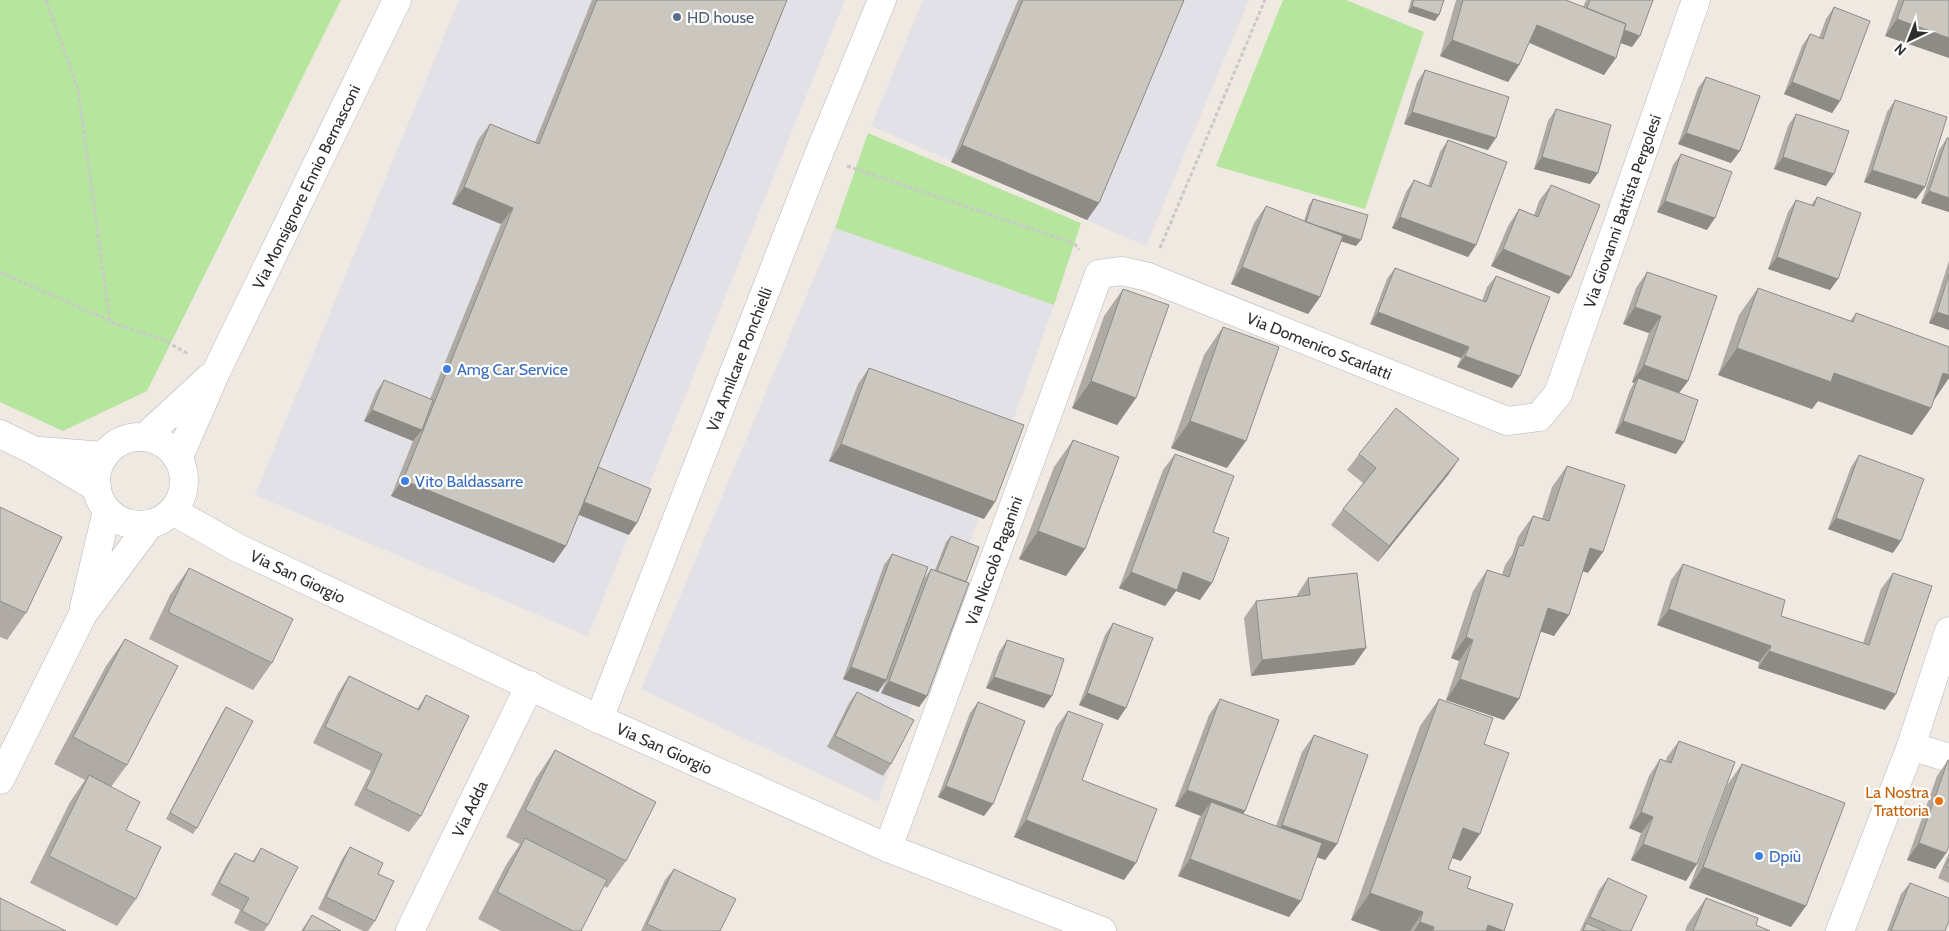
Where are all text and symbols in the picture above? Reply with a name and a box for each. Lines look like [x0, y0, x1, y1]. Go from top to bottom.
place label: HD house [687, 8, 754, 27]
marker: HD house [671, 11, 683, 23]
north arrow [1884, 15, 1934, 65]
text: N [1890, 40, 1910, 59]
street label: Via Monsignore Ennio Bernasconi [248, 81, 364, 292]
street label: Via Giovanni Battista Pergolesi [1579, 112, 1665, 311]
street label: Via Amilcare Ponchielli [702, 284, 776, 434]
street label: Via Domenico Scarlatti [1244, 308, 1395, 383]
place label: Amg Car Service [457, 360, 568, 379]
marker: Amg Car Service [441, 363, 453, 375]
place label: Vito Baldassarre [415, 472, 523, 491]
marker: Vito Baldassarre [399, 475, 411, 487]
street label: Via Niccolò Paganini [961, 494, 1026, 628]
street label: Via San Giorgio [247, 546, 349, 607]
street label: Via San Giorgio [614, 719, 716, 778]
street label: Via Adda [448, 777, 492, 840]
place label: La Nostra Trattoria [1865, 783, 1929, 820]
marker: La Nostra Trattoria [1933, 795, 1945, 807]
place label: Dpiù [1769, 847, 1801, 866]
marker: Dpiù [1753, 850, 1765, 862]

